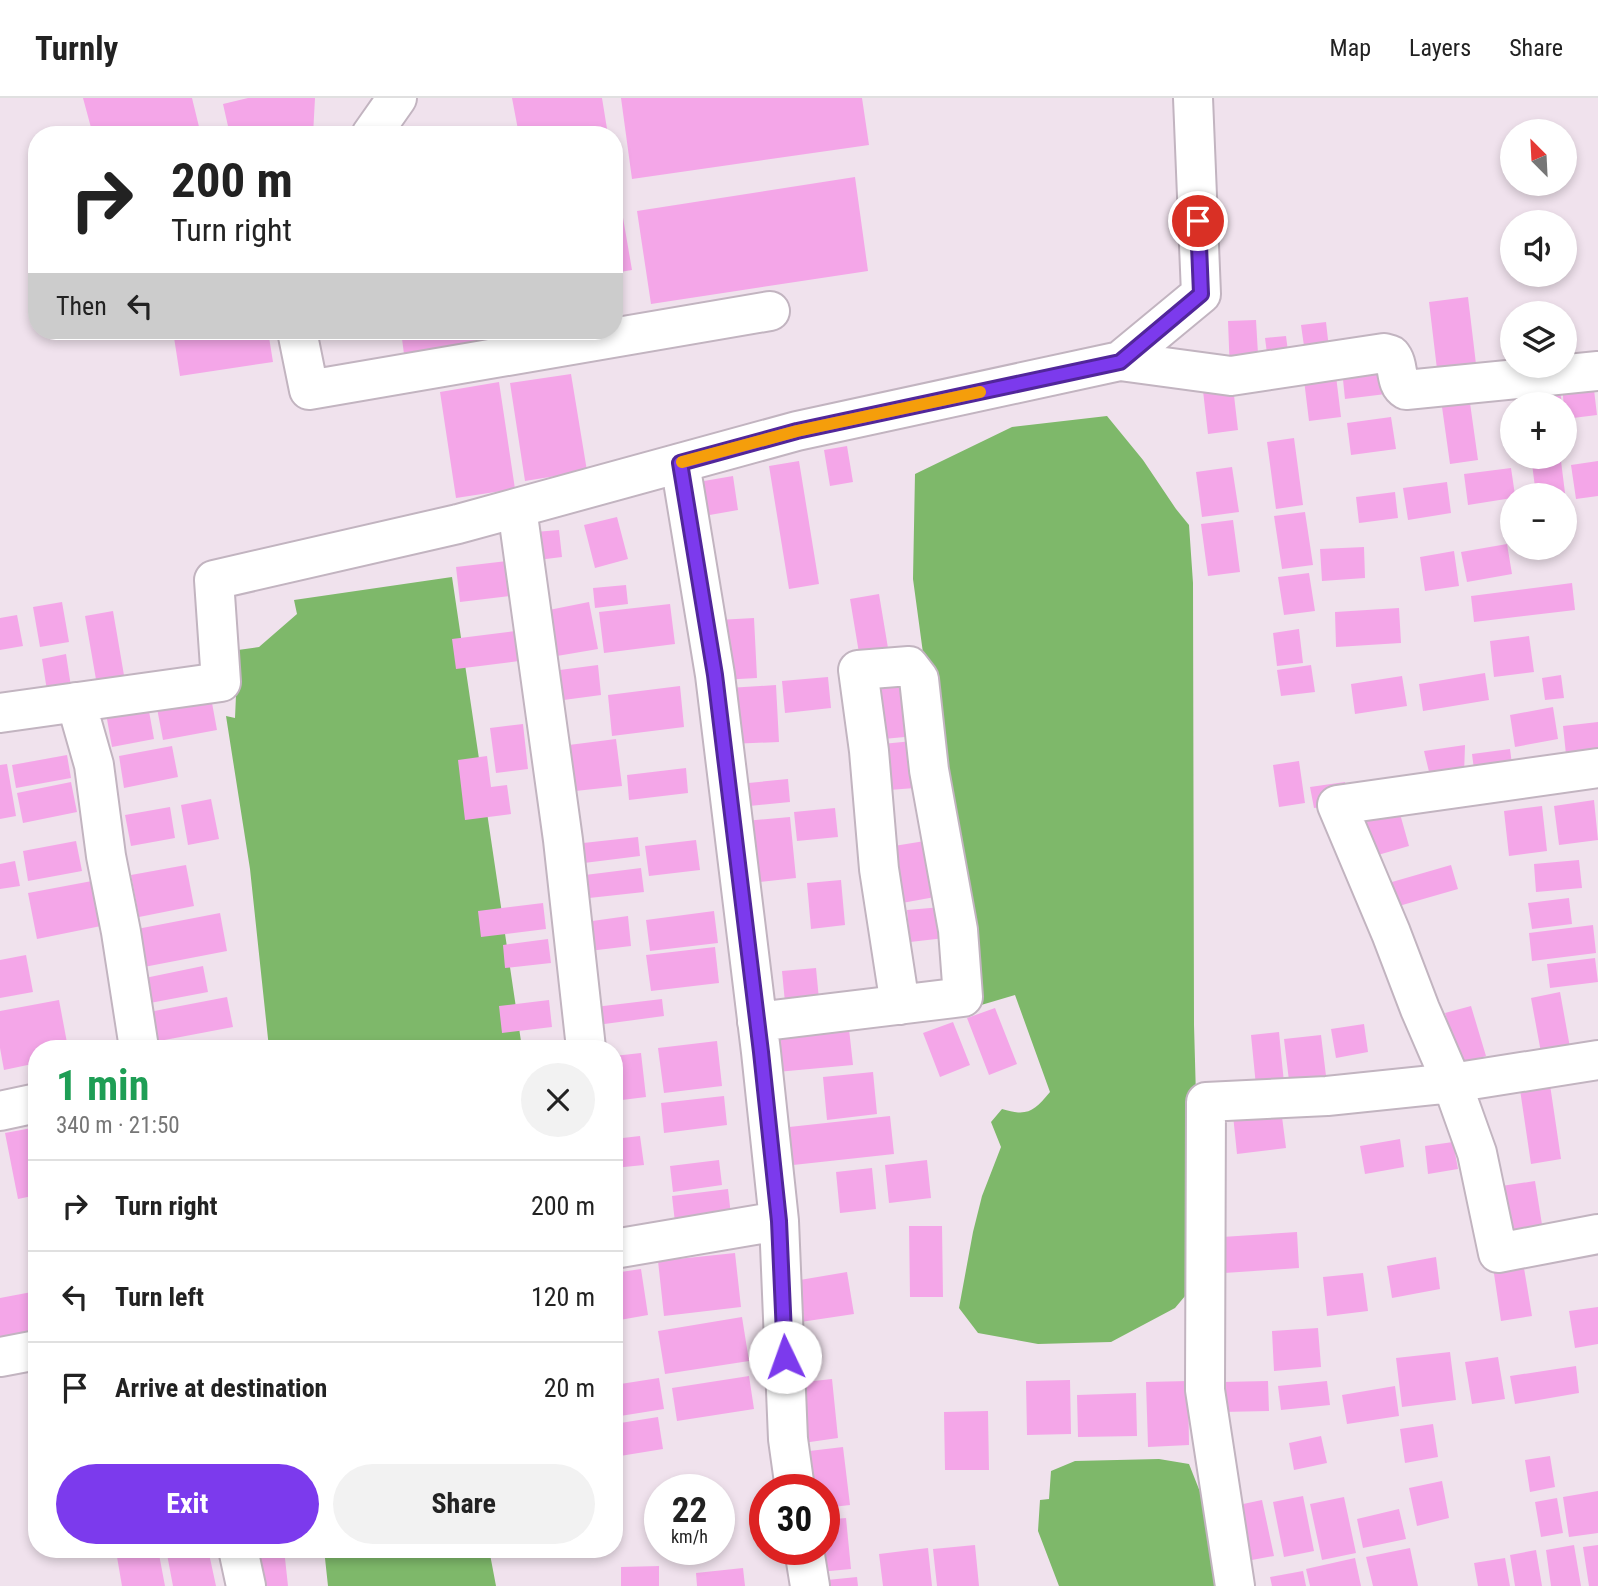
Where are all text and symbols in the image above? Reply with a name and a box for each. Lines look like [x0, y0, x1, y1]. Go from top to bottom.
text: Turnly [35, 29, 118, 68]
text: Map [1330, 34, 1371, 62]
text: Layers [1409, 34, 1471, 62]
text: Share [1509, 34, 1563, 62]
north arrow [1500, 119, 1577, 196]
map controls [1500, 119, 1577, 560]
text: 200 m [171, 152, 293, 209]
icon: right [56, 154, 147, 245]
pin [1168, 191, 1228, 251]
icon: arrive [1179, 202, 1217, 240]
button: sound [1500, 210, 1577, 287]
text: Turn right [171, 211, 292, 249]
icon: left [121, 287, 159, 325]
text: Then [56, 291, 107, 321]
button: layers [1500, 301, 1577, 378]
button: + [1500, 392, 1577, 469]
button: − [1500, 483, 1577, 560]
text: 1 min [56, 1061, 149, 1110]
button: close [521, 1063, 595, 1137]
text: 340 m · 21:50 [56, 1112, 180, 1139]
icon: right [56, 1187, 94, 1225]
text: Turn right [115, 1191, 217, 1221]
text: 200 m [531, 1191, 595, 1221]
icon: left [56, 1278, 94, 1316]
text: Turn left [115, 1282, 204, 1312]
text: 120 m [531, 1282, 595, 1312]
position arrow [748, 1320, 822, 1394]
icon: arrive [56, 1369, 94, 1407]
text: Arrive at destination [115, 1373, 327, 1403]
text: 20 m [544, 1373, 595, 1403]
button: Exit [56, 1464, 319, 1544]
button: Share [333, 1464, 595, 1544]
speed limit sign: 30 [749, 1474, 840, 1565]
text: 22 [672, 1490, 707, 1531]
text: km/h [671, 1526, 708, 1547]

